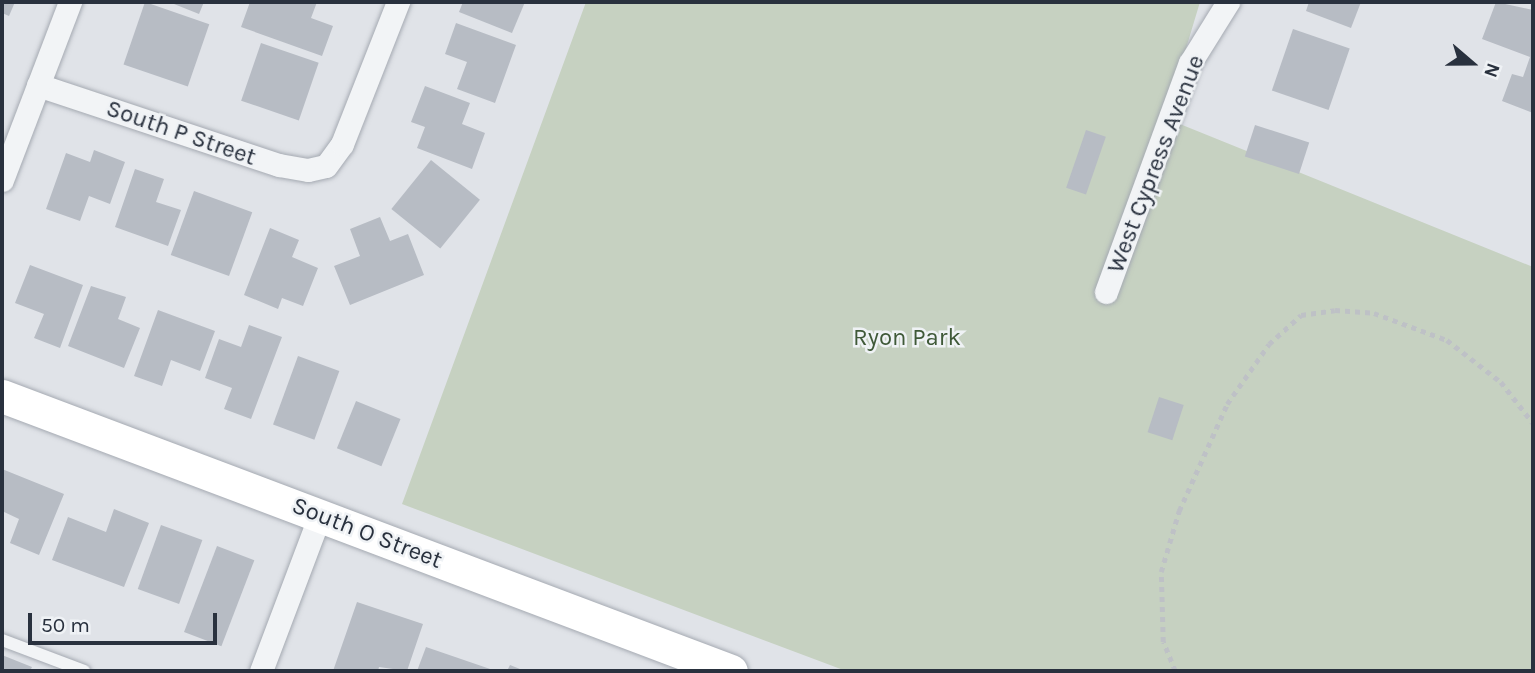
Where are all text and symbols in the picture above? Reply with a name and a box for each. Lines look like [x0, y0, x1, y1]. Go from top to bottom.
north arrow [1437, 28, 1507, 98]
street label: West Cypress Avenue [1101, 51, 1211, 277]
text: N [1479, 60, 1504, 80]
street label: South P Street [102, 94, 260, 172]
park label: Ryon Park [853, 324, 961, 352]
street label: South O Street [288, 491, 446, 575]
scale bar [32, 600, 220, 644]
text: 50 m [41, 613, 90, 637]

